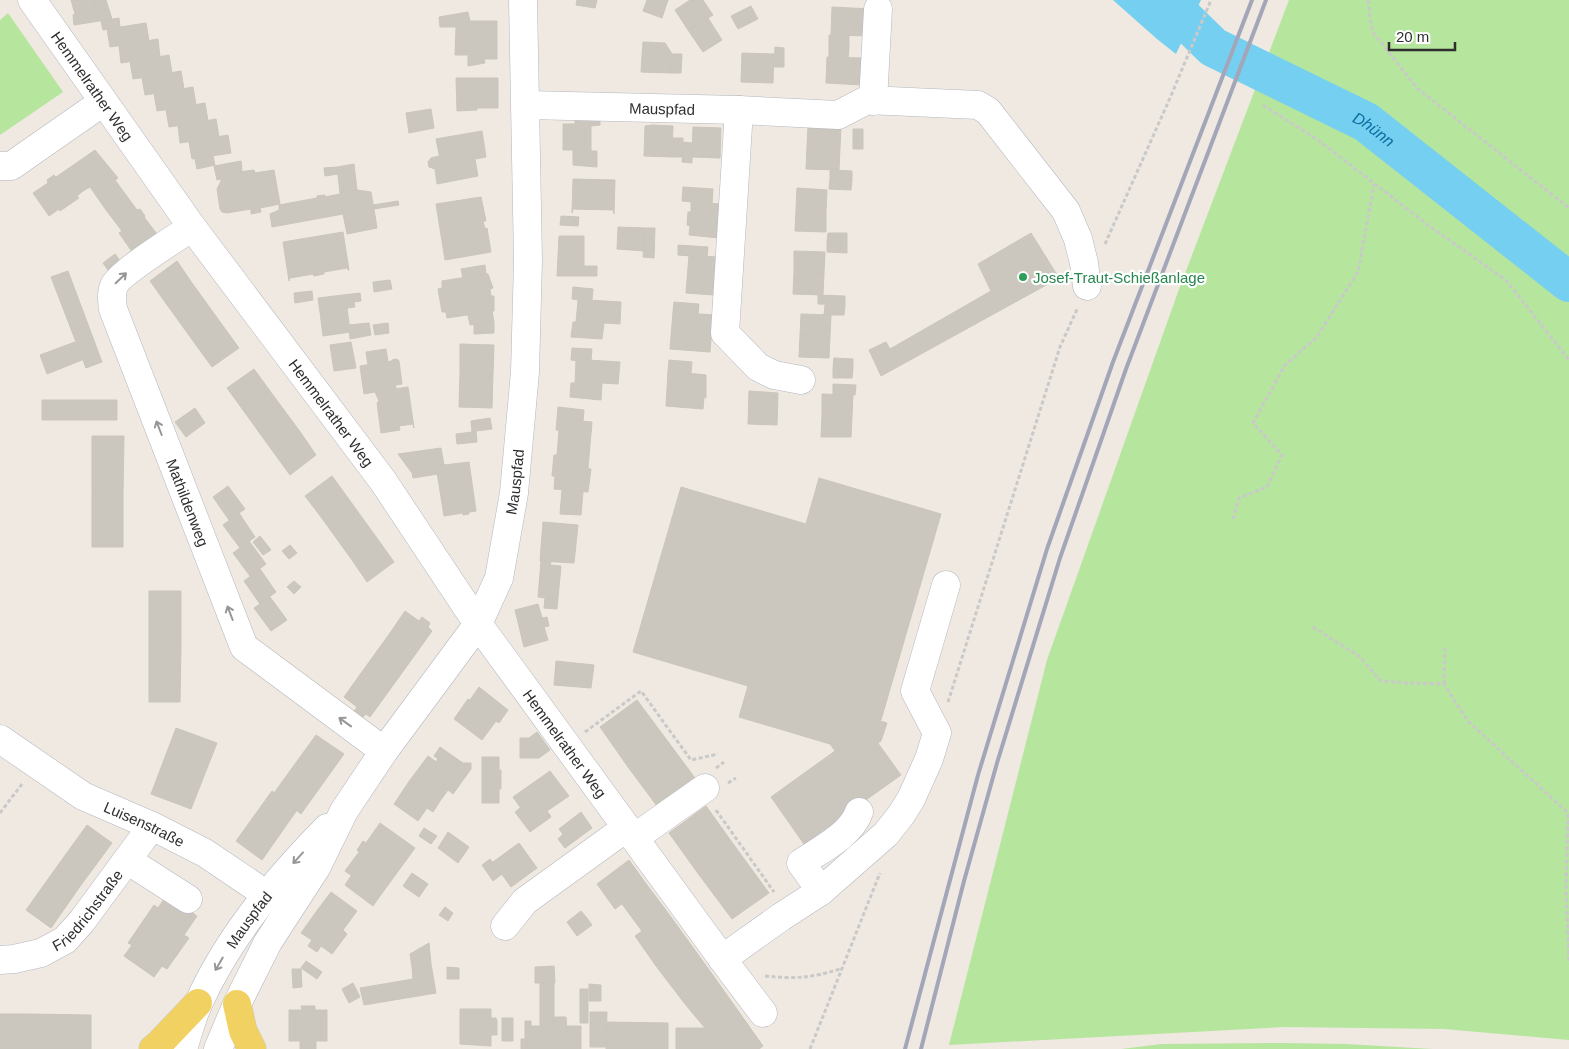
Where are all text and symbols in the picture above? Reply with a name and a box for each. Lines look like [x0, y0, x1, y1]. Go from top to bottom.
scale bar [1389, 20, 1455, 52]
street label: Hemmelrather Weg [48, 28, 137, 144]
text: 20 m [1396, 28, 1429, 45]
street label: Mauspfad [629, 99, 695, 117]
water label: Dhünn [1350, 109, 1398, 150]
place label: Josef-Traut-Schießanlage [1033, 269, 1205, 286]
marker: Josef-Traut-Schießanlage [1017, 271, 1029, 283]
one-way arrow [115, 272, 127, 284]
street label: Hemmelrather Weg [286, 356, 377, 470]
one-way arrow [154, 421, 163, 437]
street label: Mauspfad [502, 448, 526, 516]
street label: Mathildenweg [163, 456, 213, 549]
one-way arrow [225, 606, 235, 621]
street label: Hemmelrather Weg [520, 686, 610, 801]
one-way arrow [338, 717, 352, 727]
street label: Luisenstraße [102, 798, 187, 850]
one-way arrow [292, 851, 304, 864]
street label: Friedrichstraße [49, 866, 126, 954]
street label: Mauspfad [222, 888, 275, 951]
one-way arrow [214, 957, 224, 971]

